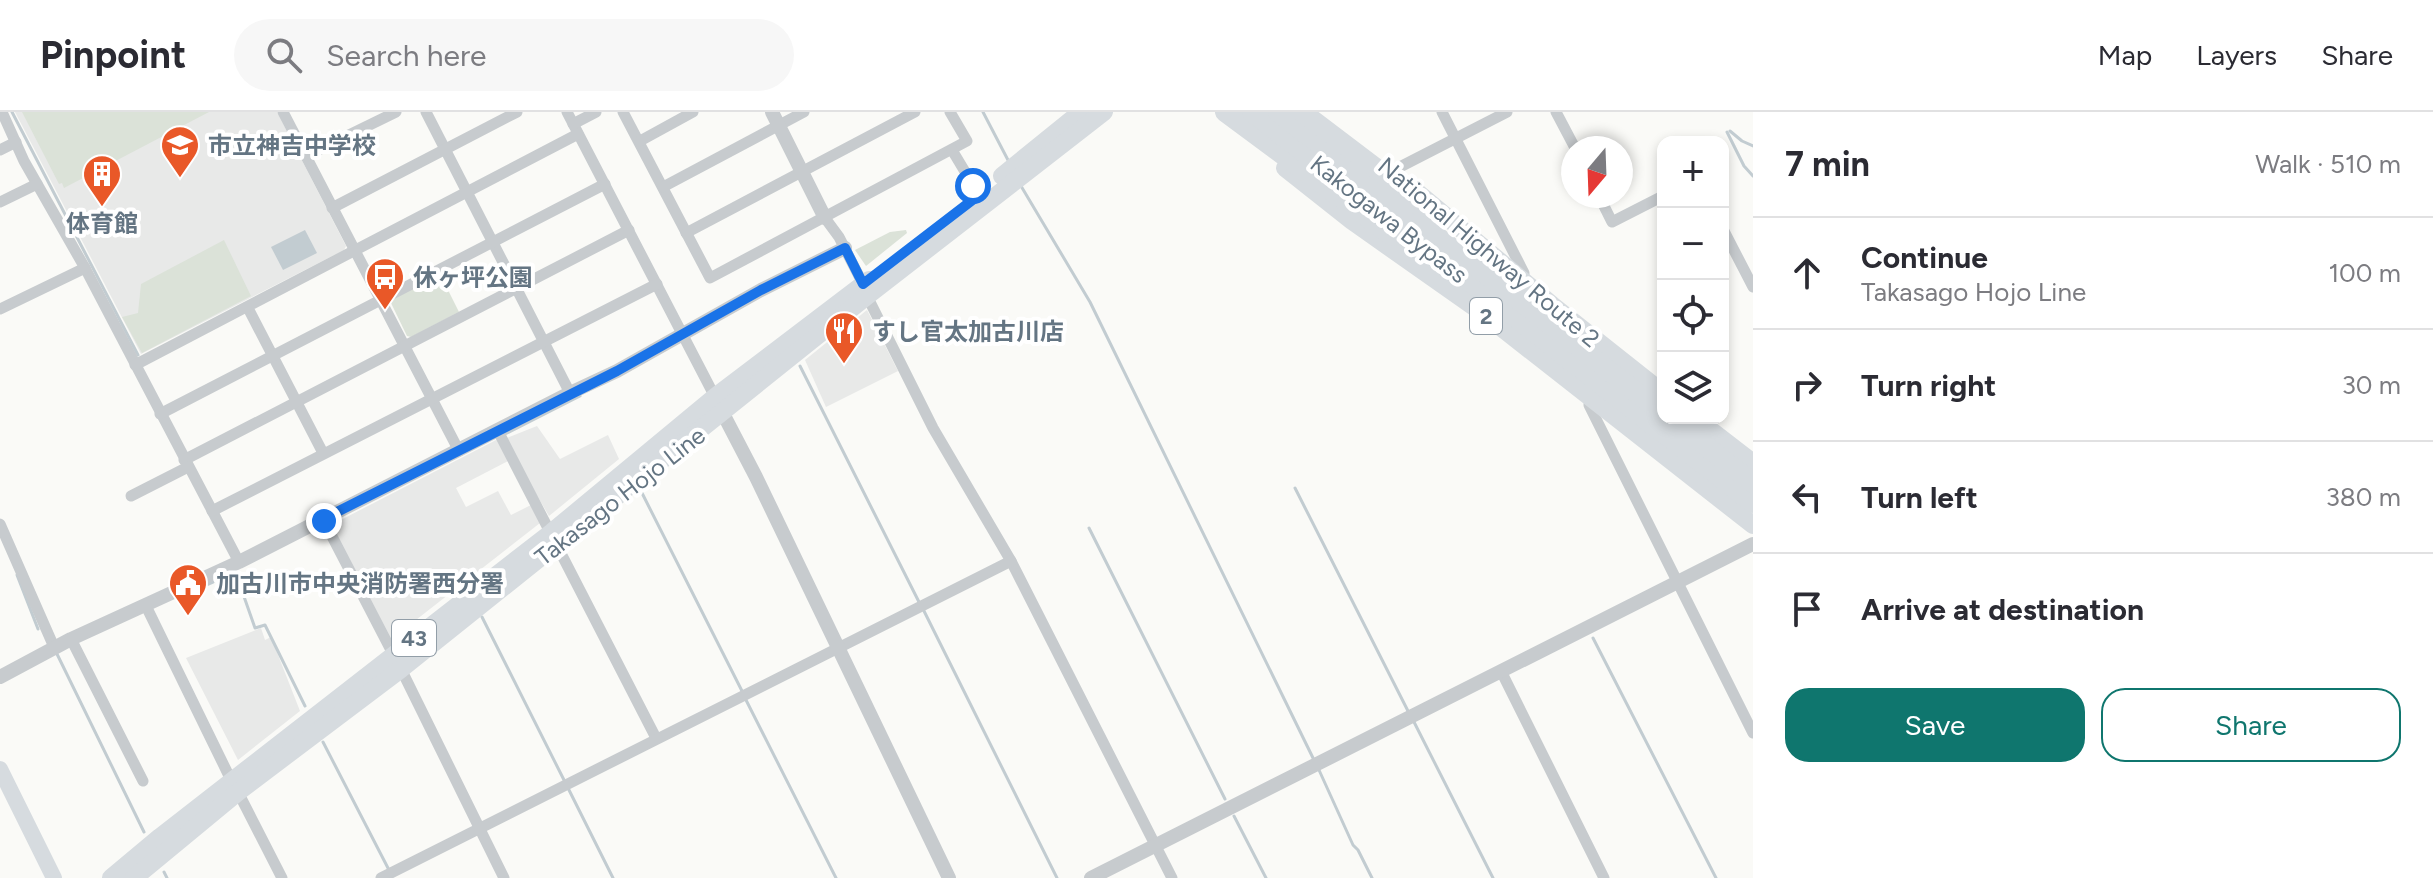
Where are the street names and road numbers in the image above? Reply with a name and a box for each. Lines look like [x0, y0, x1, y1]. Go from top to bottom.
street label: Kakogawa Bypass [1305, 149, 1473, 289]
street label: National Highway Route 2 [1372, 151, 1606, 353]
road number: 2 [1470, 298, 1502, 334]
street label: Takasago Hojo Line [529, 421, 711, 571]
road number: 43 [392, 620, 436, 656]

